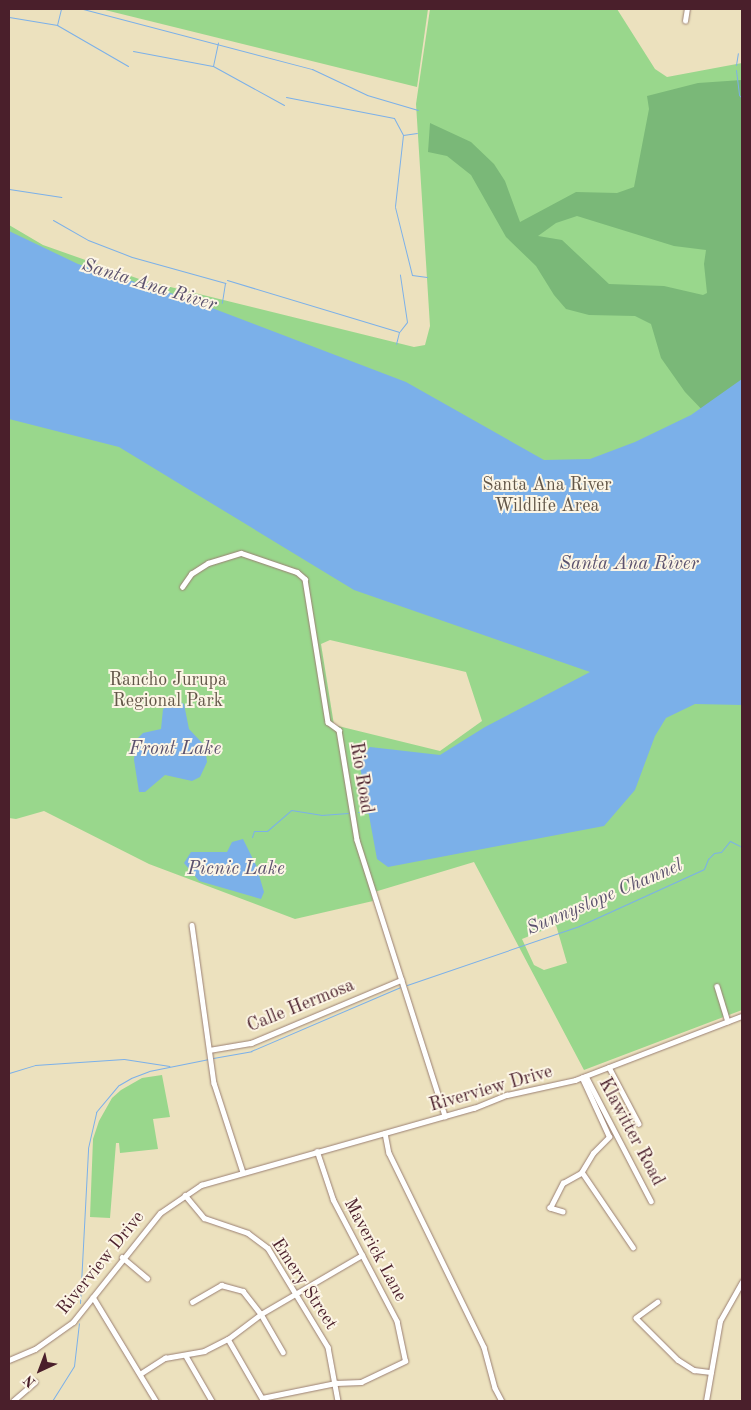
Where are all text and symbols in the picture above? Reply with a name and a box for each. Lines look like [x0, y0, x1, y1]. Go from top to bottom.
water label: Santa Ana River [79, 255, 219, 317]
park label: Santa Ana River Wildlife Area [482, 475, 612, 518]
water label: Santa Ana River [559, 554, 699, 576]
park label: Rancho Jurupa Regional Park [109, 670, 227, 712]
water label: Front Lake [129, 739, 221, 761]
street label: Rio Road [345, 741, 377, 815]
water label: Sunnyslope Channel [523, 855, 687, 941]
water label: Picnic Lake [187, 859, 285, 881]
street label: Calle Hermosa [244, 975, 358, 1037]
street label: Riverview Drive [427, 1061, 555, 1117]
street label: Klawitter Road [593, 1074, 669, 1190]
street label: Maverick Lane [339, 1195, 411, 1305]
street label: Riverview Drive [53, 1207, 149, 1319]
street label: Emery Street [266, 1234, 342, 1334]
north arrow [15, 1345, 65, 1395]
text: N [21, 1372, 38, 1390]

